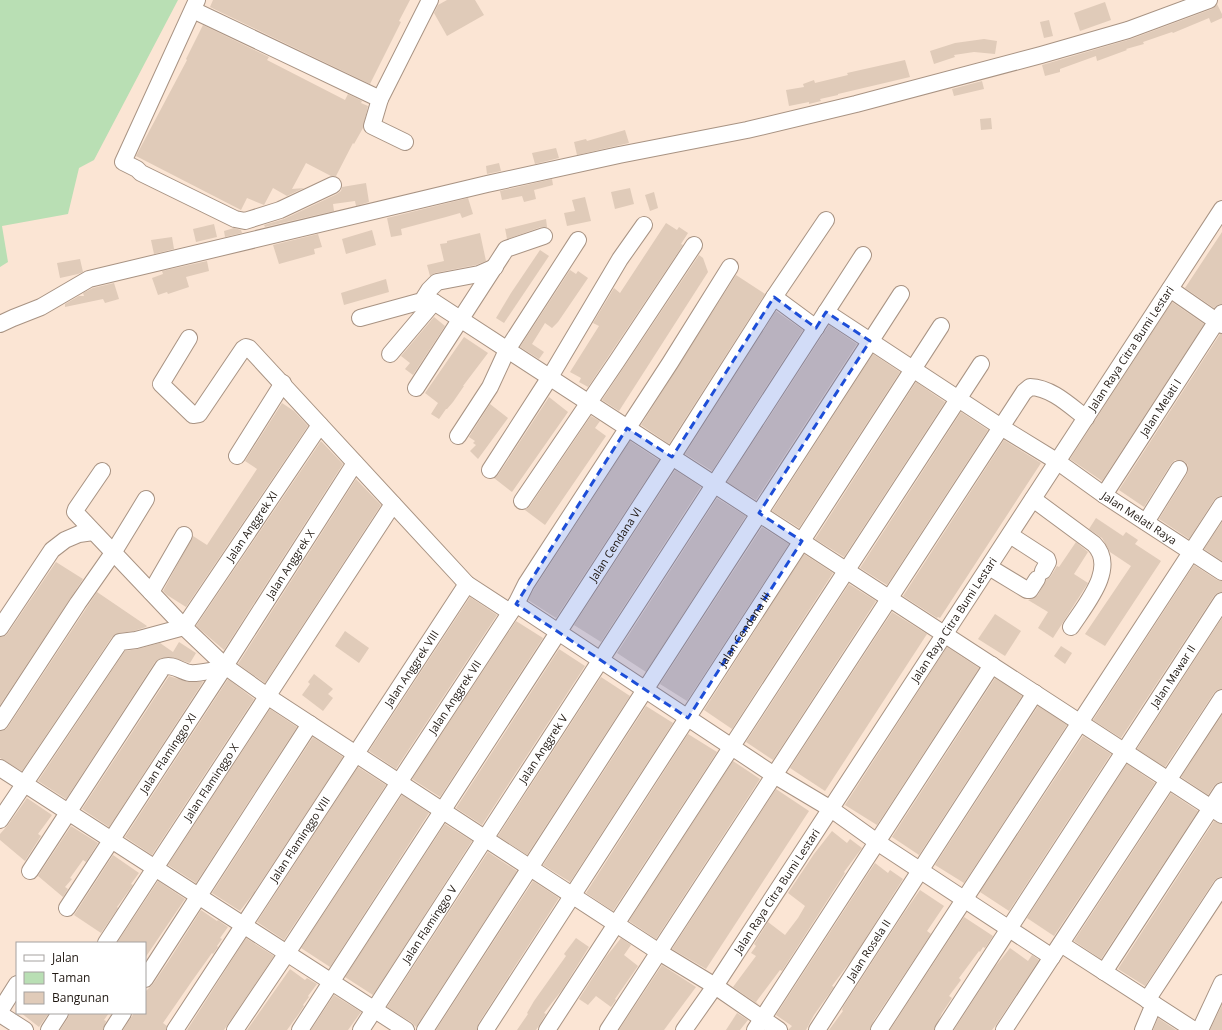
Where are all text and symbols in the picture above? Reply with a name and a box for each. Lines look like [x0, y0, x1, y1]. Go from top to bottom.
street label: Jalan Raya Citra Bumi Lestari [1084, 283, 1177, 414]
street label: Jalan Melati I [1136, 376, 1184, 440]
street label: Jalan Melati Raya [1098, 487, 1180, 548]
street label: Jalan Anggrek XI [222, 488, 281, 565]
street label: Jalan Cendana VI [585, 504, 644, 585]
street label: Jalan Anggrek X [262, 526, 318, 602]
street label: Jalan Raya Citra Bumi Lestari [907, 554, 1000, 686]
street label: Jalan Cendana III [714, 589, 774, 670]
street label: Jalan Anggrek VIII [380, 627, 442, 710]
street label: Jalan Mawar II [1146, 642, 1199, 711]
street label: Jalan Anggrek VII [424, 657, 484, 737]
street label: Jalan Flaminggo XI [136, 710, 199, 797]
street label: Jalan Anggrek V [514, 711, 571, 787]
street label: Jalan Flaminggo X [179, 740, 242, 825]
street label: Jalan Flaminggo VIII [265, 793, 333, 885]
street label: Jalan Raya Citra Bumi Lestari [730, 826, 823, 957]
street label: Jalan Flaminggo V [398, 882, 460, 967]
street label: Jalan Rosela II [842, 916, 894, 984]
legend [16, 942, 146, 1014]
text: Jalan [51, 949, 79, 966]
text: Taman [52, 969, 90, 986]
text: Bangunan [52, 989, 109, 1006]

